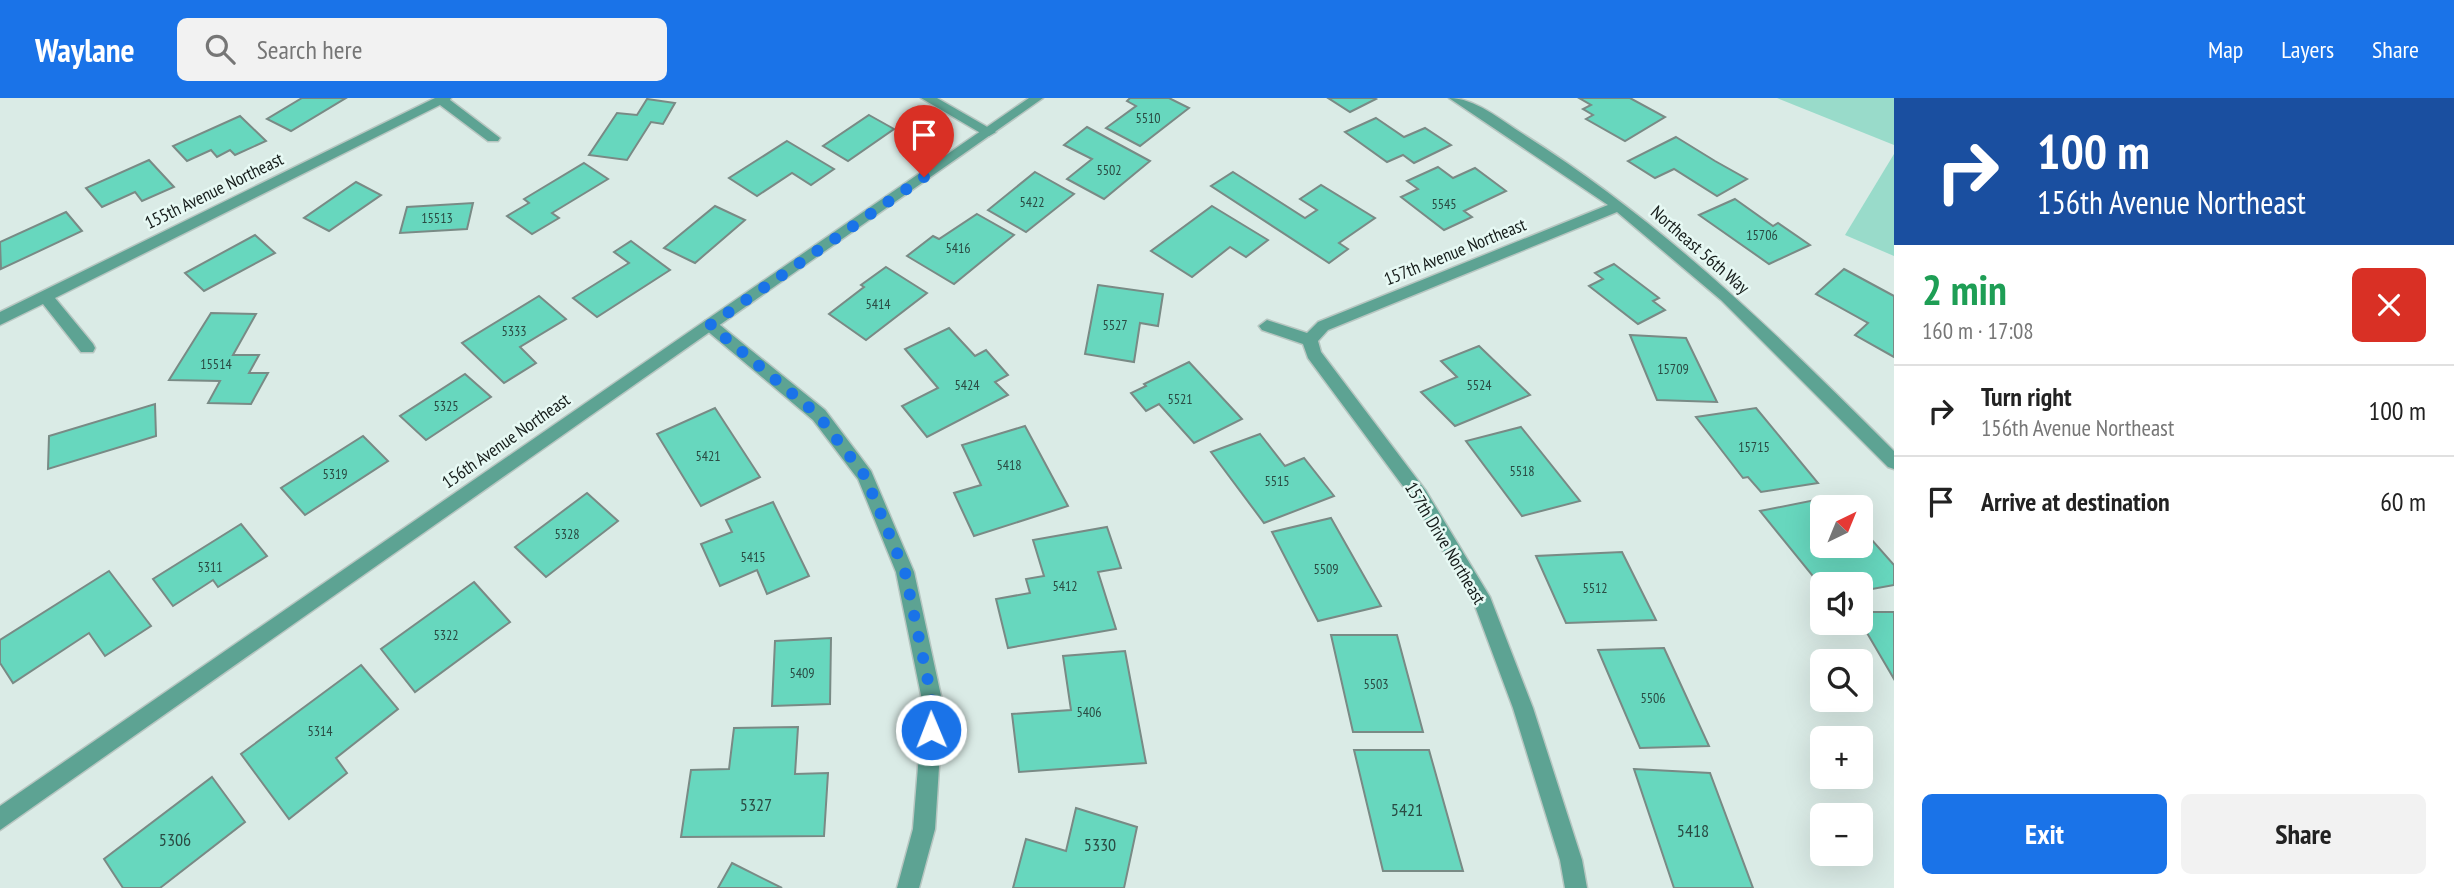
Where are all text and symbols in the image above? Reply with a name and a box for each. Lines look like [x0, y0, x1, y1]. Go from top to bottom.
search box [177, 18, 667, 81]
text: Waylane [35, 28, 135, 71]
icon: search [201, 30, 239, 68]
text: Search here [257, 33, 362, 66]
text: Map [2208, 34, 2243, 65]
text: Layers [2281, 34, 2334, 65]
text: Share [2372, 34, 2419, 65]
pin [894, 105, 954, 177]
house number: 5510 [1135, 109, 1161, 127]
icon: arrive [905, 116, 943, 154]
text: 100 m [2037, 119, 2150, 183]
icon: right [1922, 126, 2013, 217]
street label: 155th Avenue Northeast [141, 147, 287, 234]
house number: 5502 [1096, 161, 1122, 179]
text: 156th Avenue Northeast [2037, 181, 2306, 223]
house number: 5422 [1019, 193, 1045, 211]
house number: 5545 [1431, 195, 1457, 213]
street label: Northeast 56th Way [1646, 201, 1755, 299]
house number: 15513 [421, 209, 453, 227]
street label: 157th Avenue Northeast [1380, 213, 1529, 290]
house number: 15706 [1746, 226, 1778, 244]
house number: 5416 [945, 239, 971, 257]
text: 2 min [1922, 262, 2007, 317]
button: close [2352, 268, 2426, 342]
house number: 5414 [865, 295, 891, 313]
house number: 5527 [1102, 316, 1128, 334]
text: 160 m · 17:08 [1922, 316, 2034, 345]
house number: 5333 [501, 322, 527, 340]
house number: 15514 [200, 355, 232, 373]
house number: 15709 [1657, 360, 1689, 378]
house number: 5424 [954, 376, 980, 394]
house number: 5524 [1466, 376, 1492, 394]
text: Turn right [1981, 380, 2072, 413]
street label: 156th Avenue Northeast [437, 388, 574, 493]
house number: 5521 [1167, 390, 1193, 408]
icon: right [1922, 392, 1960, 430]
text: 100 m [2368, 394, 2426, 427]
house number: 5325 [433, 397, 459, 415]
text: 156th Avenue Northeast [1981, 413, 2174, 442]
house number: 15715 [1738, 438, 1770, 456]
house number: 5421 [695, 447, 721, 465]
house number: 5418 [996, 456, 1022, 474]
house number: 5518 [1509, 462, 1535, 480]
house number: 5319 [322, 465, 348, 483]
house number: 5515 [1264, 472, 1290, 490]
street label: 157th Drive Northeast [1400, 477, 1491, 608]
icon: arrive [1922, 483, 1960, 521]
text: Arrive at destination [1981, 485, 2170, 518]
text: 60 m [2380, 485, 2426, 518]
north arrow [1810, 495, 1872, 558]
map controls [1810, 495, 1873, 866]
house number: 5328 [554, 525, 580, 543]
house number: 5415 [740, 548, 766, 566]
house number: 5311 [197, 558, 223, 576]
house number: 5509 [1313, 560, 1339, 578]
button: sound [1810, 572, 1873, 635]
house number: 5412 [1052, 577, 1078, 595]
house number: 5512 [1582, 579, 1608, 597]
house number: 5322 [433, 626, 459, 644]
button: search [1810, 649, 1873, 712]
house number: 5409 [789, 664, 815, 682]
house number: 5503 [1363, 675, 1389, 693]
house number: 5506 [1640, 689, 1666, 707]
position arrow [894, 693, 968, 767]
house number: 5406 [1076, 703, 1102, 721]
house number: 5314 [307, 722, 333, 740]
button: + [1810, 726, 1873, 789]
house number: 5327 [740, 793, 772, 816]
button: Exit [1922, 794, 2167, 874]
button: Share [2181, 794, 2426, 874]
house number: 5421 [1391, 798, 1423, 821]
button: − [1810, 803, 1873, 866]
house number: 5418 [1677, 819, 1709, 842]
house number: 5306 [159, 828, 191, 851]
house number: 5330 [1084, 833, 1116, 856]

